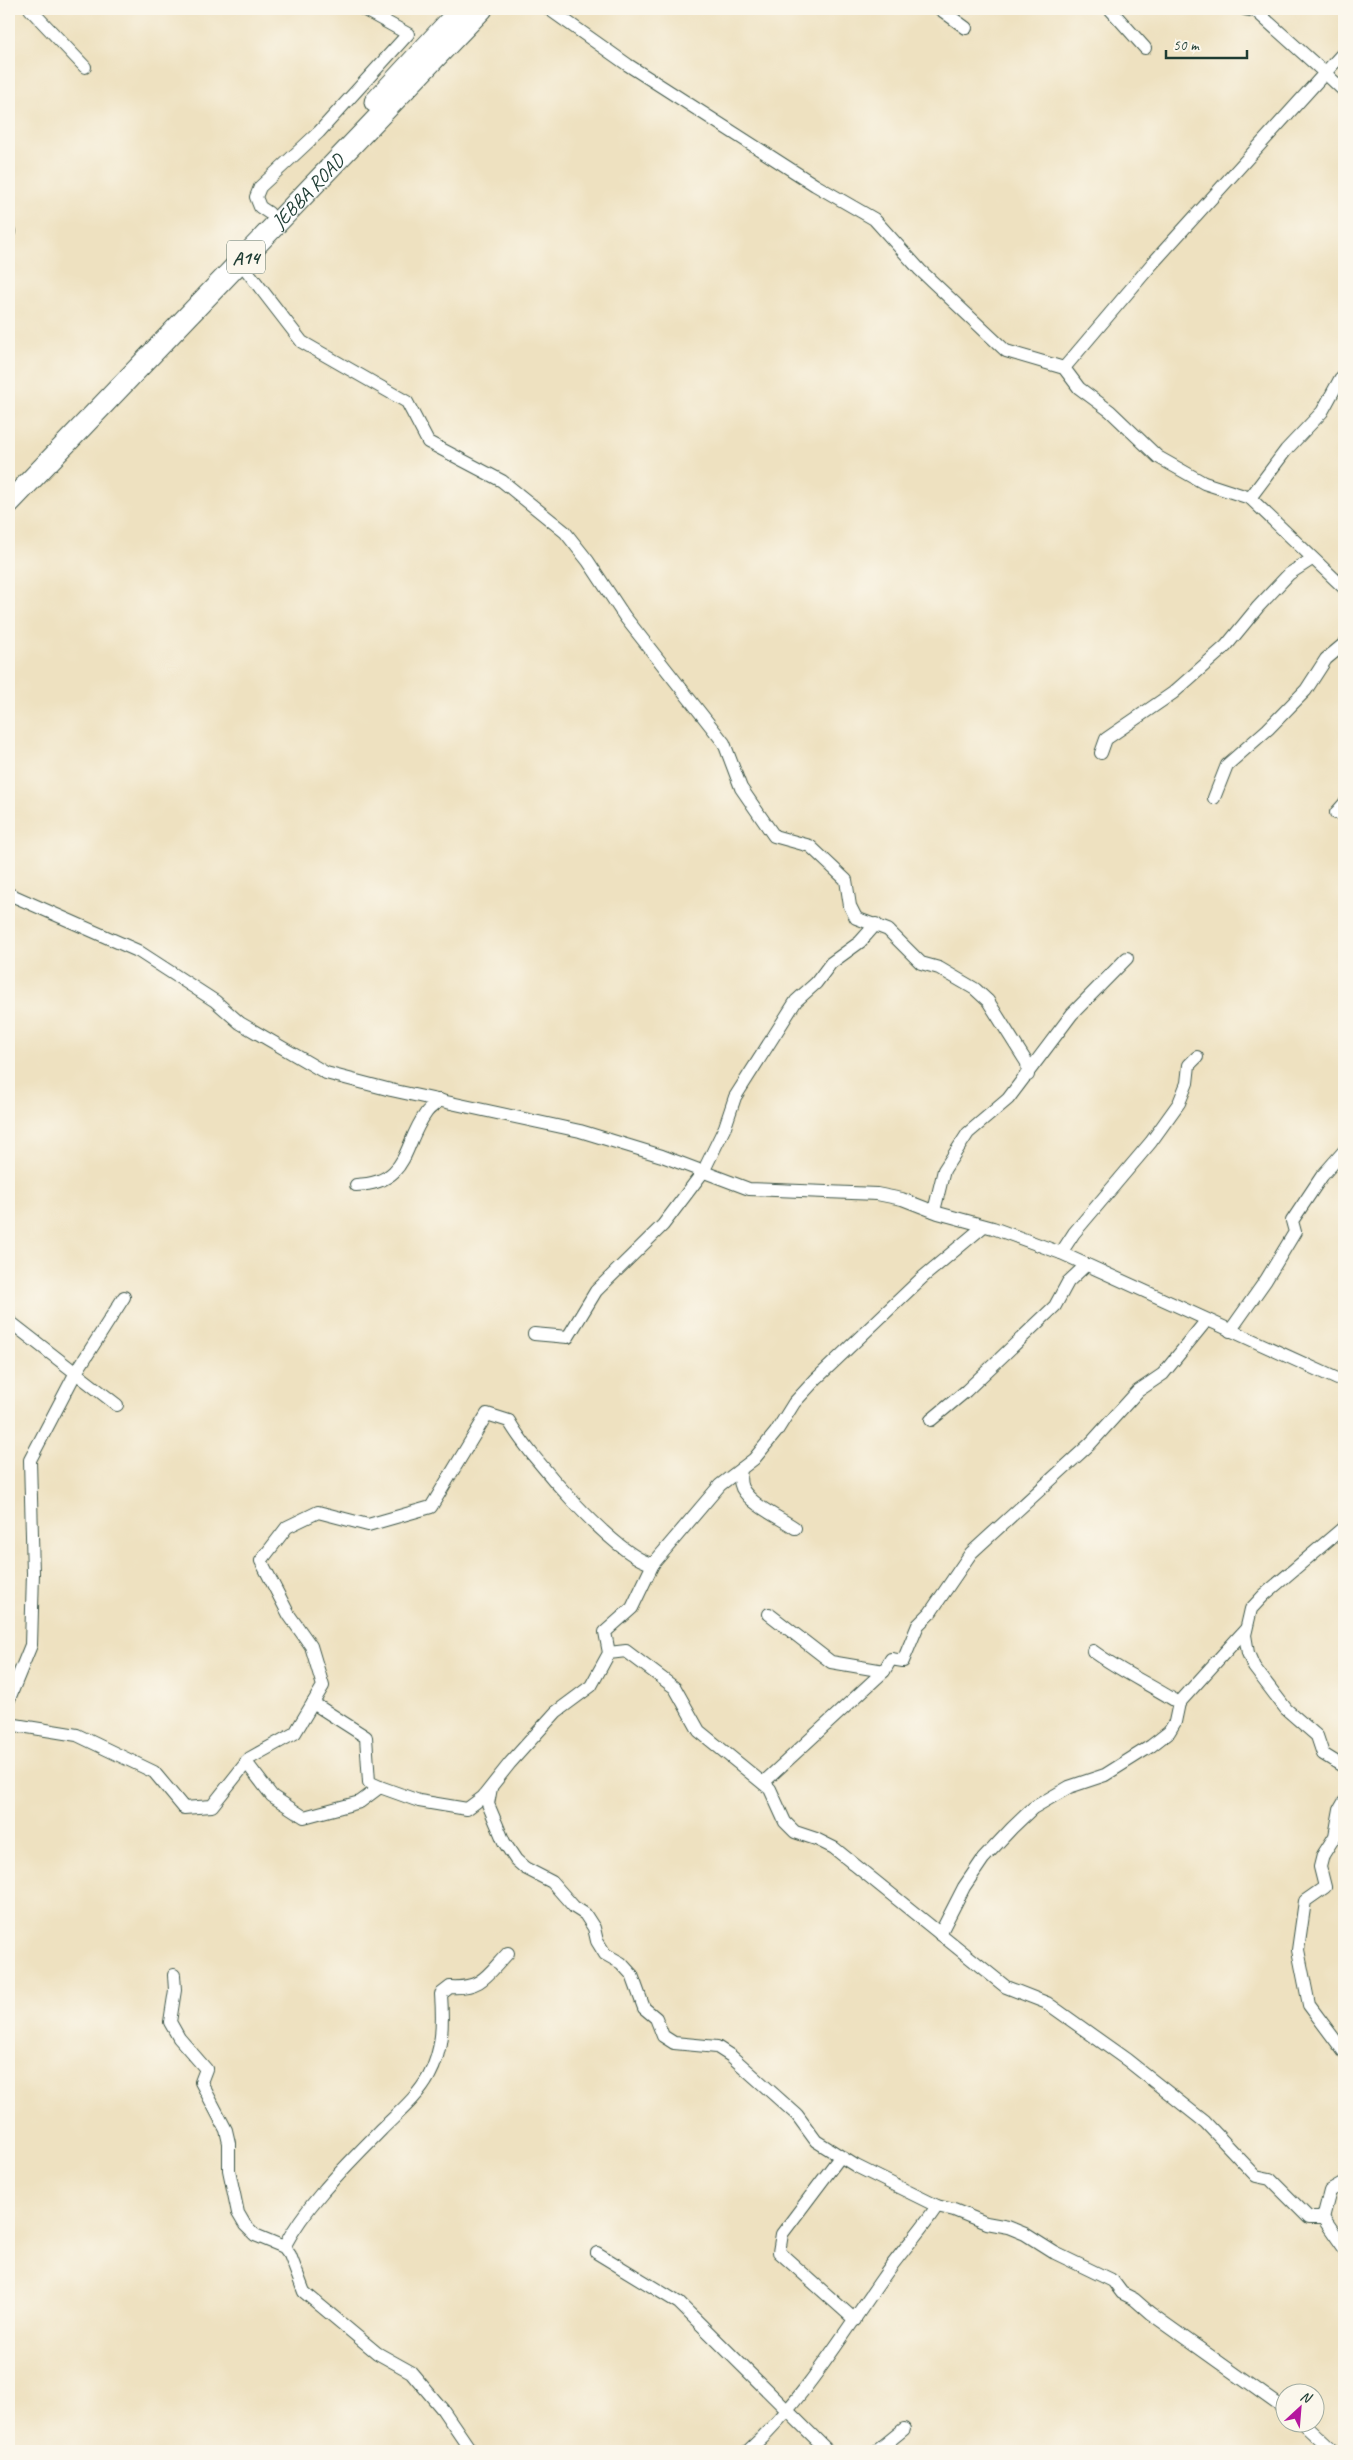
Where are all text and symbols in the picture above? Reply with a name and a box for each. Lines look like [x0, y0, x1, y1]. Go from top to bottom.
scale bar [1166, 28, 1247, 60]
text: 50 m [1173, 36, 1200, 55]
street label: JEBBA ROAD [266, 148, 351, 235]
road number: A14 [227, 240, 265, 274]
north arrow [1276, 2382, 1326, 2432]
text: N [1298, 2387, 1315, 2407]

